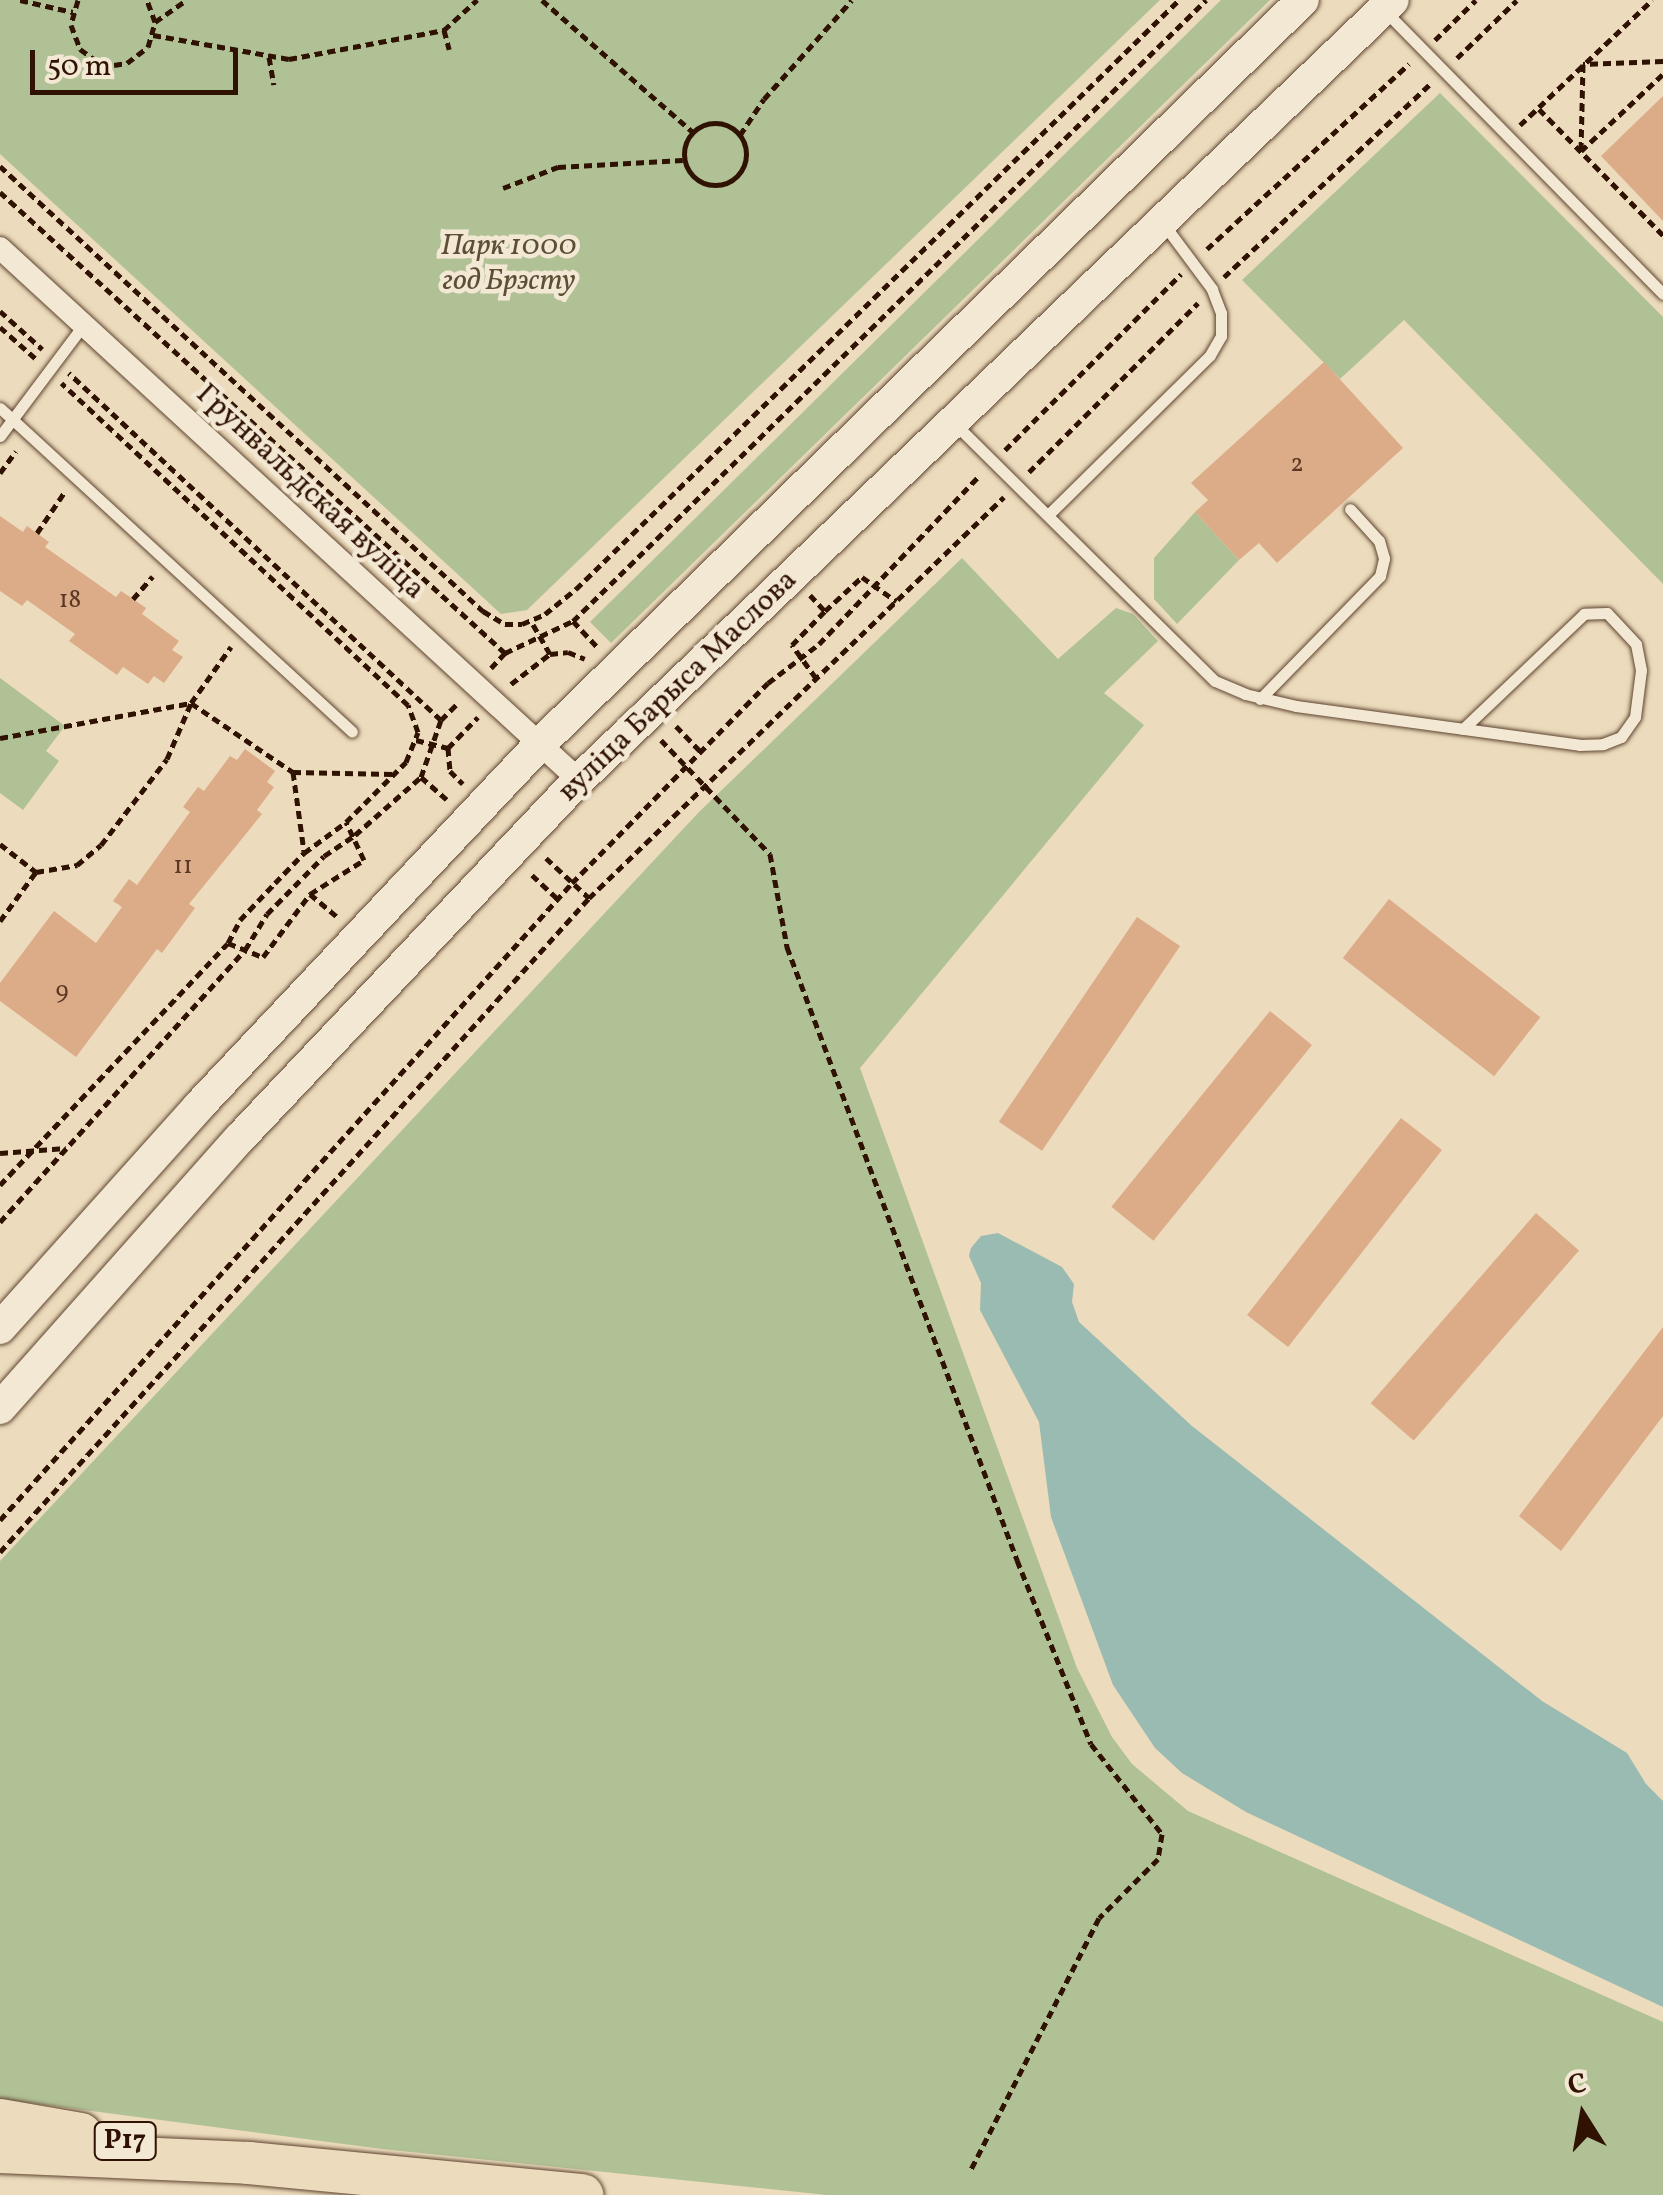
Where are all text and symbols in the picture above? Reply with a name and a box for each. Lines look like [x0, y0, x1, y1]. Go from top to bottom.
scale bar [35, 30, 242, 92]
text: 50 m [47, 46, 111, 88]
park label: Парк 1000 год Брэсту [441, 228, 577, 298]
street label: Грунвальдская вуліца [188, 377, 432, 607]
house number: 2 [1290, 450, 1304, 480]
street label: вуліца Барыса Маслова [551, 562, 805, 810]
house number: 18 [59, 586, 81, 616]
house number: 11 [173, 852, 193, 882]
house number: 9 [56, 977, 68, 1007]
text: С [1565, 2064, 1590, 2106]
north arrow [1533, 2065, 1633, 2165]
road number: Р17 [92, 2118, 158, 2164]

